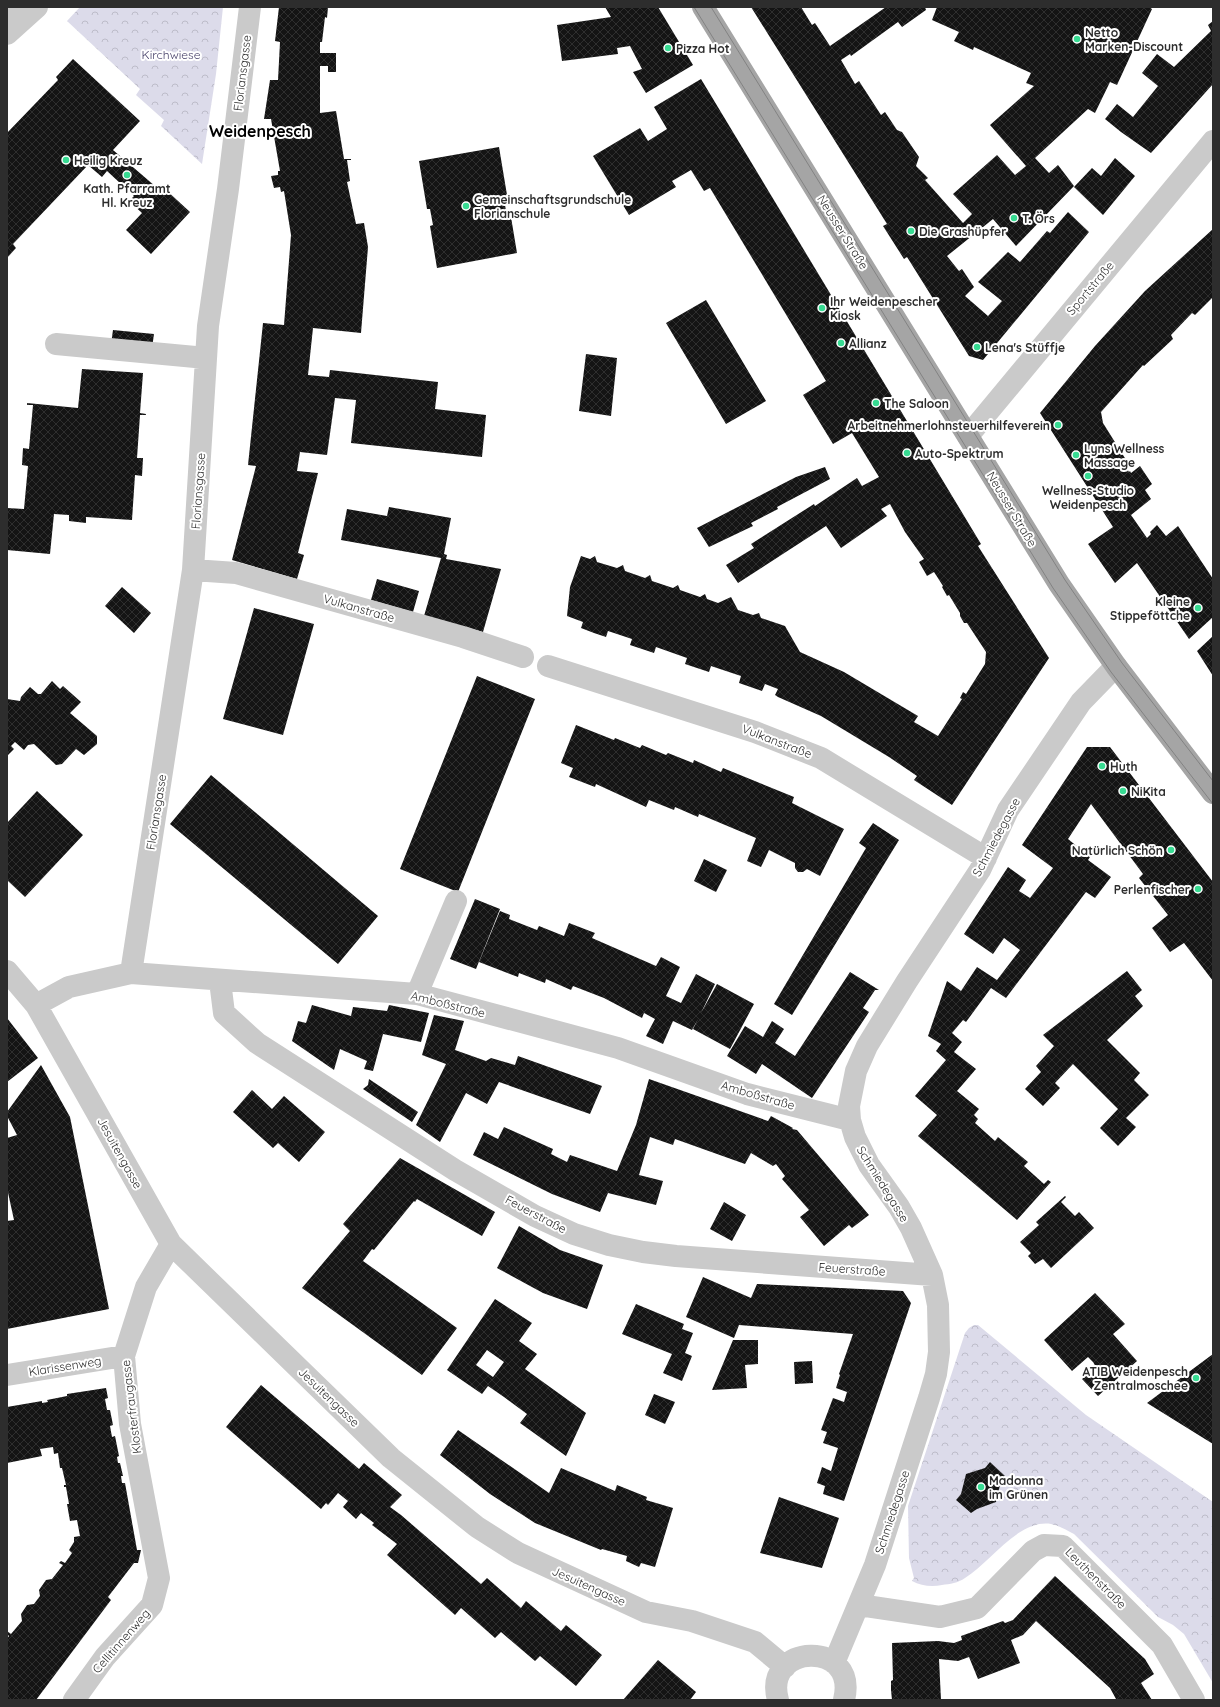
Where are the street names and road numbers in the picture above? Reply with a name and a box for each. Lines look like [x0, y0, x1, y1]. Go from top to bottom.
street label: Floriansgasse [230, 34, 254, 112]
street label: Neusser Straße [814, 192, 872, 272]
street label: Sportstraße [1063, 258, 1117, 318]
street label: Floriansgasse [188, 452, 208, 530]
street label: Neusser Straße [984, 469, 1040, 549]
street label: Vulkanstraße [322, 591, 397, 625]
street label: Vulkanstraße [740, 721, 814, 761]
street label: Floriansgasse [143, 773, 169, 851]
street label: Schmiedegasse [969, 795, 1023, 879]
street label: Amboßstraße [409, 988, 487, 1021]
street label: Amboßstraße [719, 1077, 797, 1113]
street label: Jesuitengasse [94, 1115, 146, 1191]
street label: Schmiedegasse [854, 1143, 912, 1225]
street label: Feuerstraße [503, 1192, 569, 1236]
street label: Feuerstraße [818, 1259, 886, 1279]
street label: Klarissenweg [28, 1353, 102, 1379]
street label: Klosterfraugasse [118, 1359, 144, 1455]
street label: Jesuitengasse [295, 1364, 363, 1430]
street label: Schmiedegasse [871, 1468, 913, 1556]
street label: Leuthenstraße [1062, 1544, 1130, 1612]
street label: Jesuitengasse [550, 1563, 628, 1609]
street label: Cellitinnenweg [89, 1606, 153, 1676]

